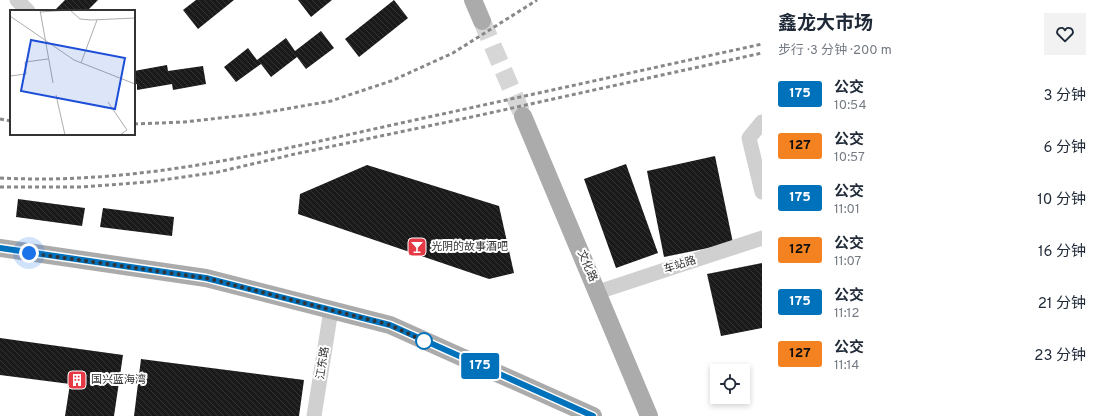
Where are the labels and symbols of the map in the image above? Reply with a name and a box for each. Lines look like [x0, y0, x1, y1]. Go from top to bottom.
inset map [10, 10, 135, 135]
bar icon: 光阴的故事酒吧 [406, 236, 428, 258]
place label: 光阴的故事酒吧 [431, 240, 508, 254]
your location [19, 243, 39, 263]
street label: 文化路 [574, 248, 600, 284]
street label: 车站路 [662, 253, 698, 277]
unlabelled marker [415, 332, 433, 350]
street label: 江东路 [314, 346, 332, 380]
line badge: 175 [457, 353, 503, 379]
building icon: 国兴蓝海湾 [66, 369, 88, 391]
place label: 国兴蓝海湾 [91, 373, 146, 387]

